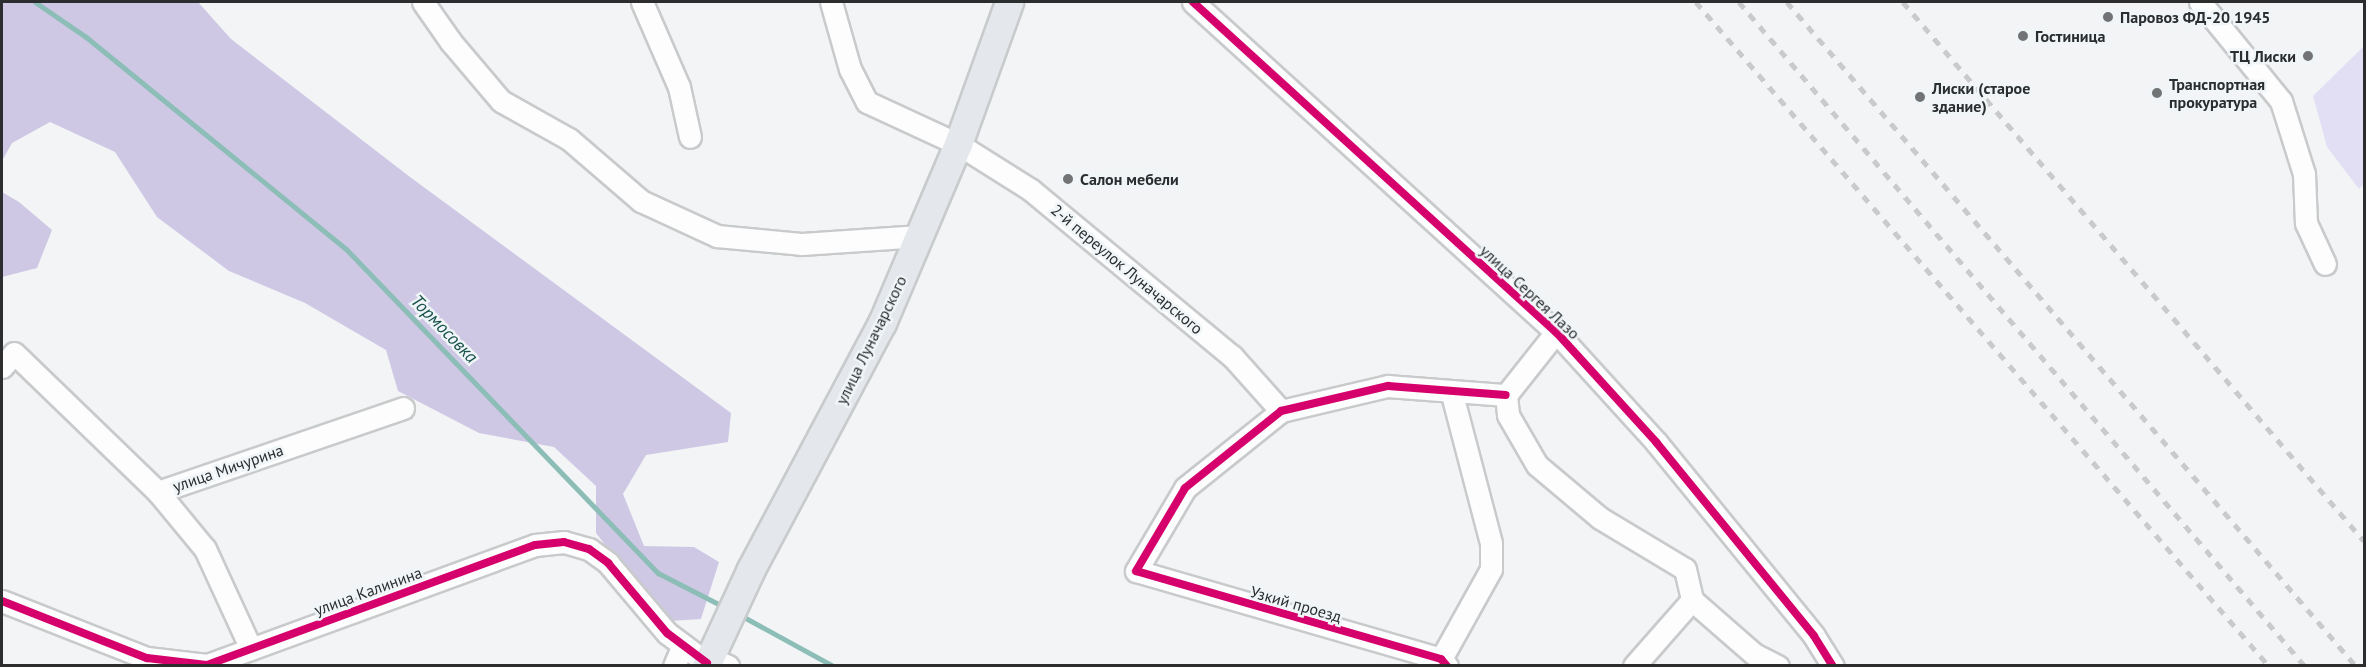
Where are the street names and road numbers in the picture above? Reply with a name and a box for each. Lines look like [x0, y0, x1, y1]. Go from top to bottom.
street label: 2-й переулок Луначарского [1047, 200, 1207, 338]
street label: улица Сергея Лазо [1476, 241, 1584, 343]
street label: улица Луначарского [831, 272, 911, 408]
street label: улица Мичурина [170, 440, 286, 496]
street label: улица Калинина [311, 563, 425, 619]
street label: Узкий проезд [1248, 582, 1344, 626]

